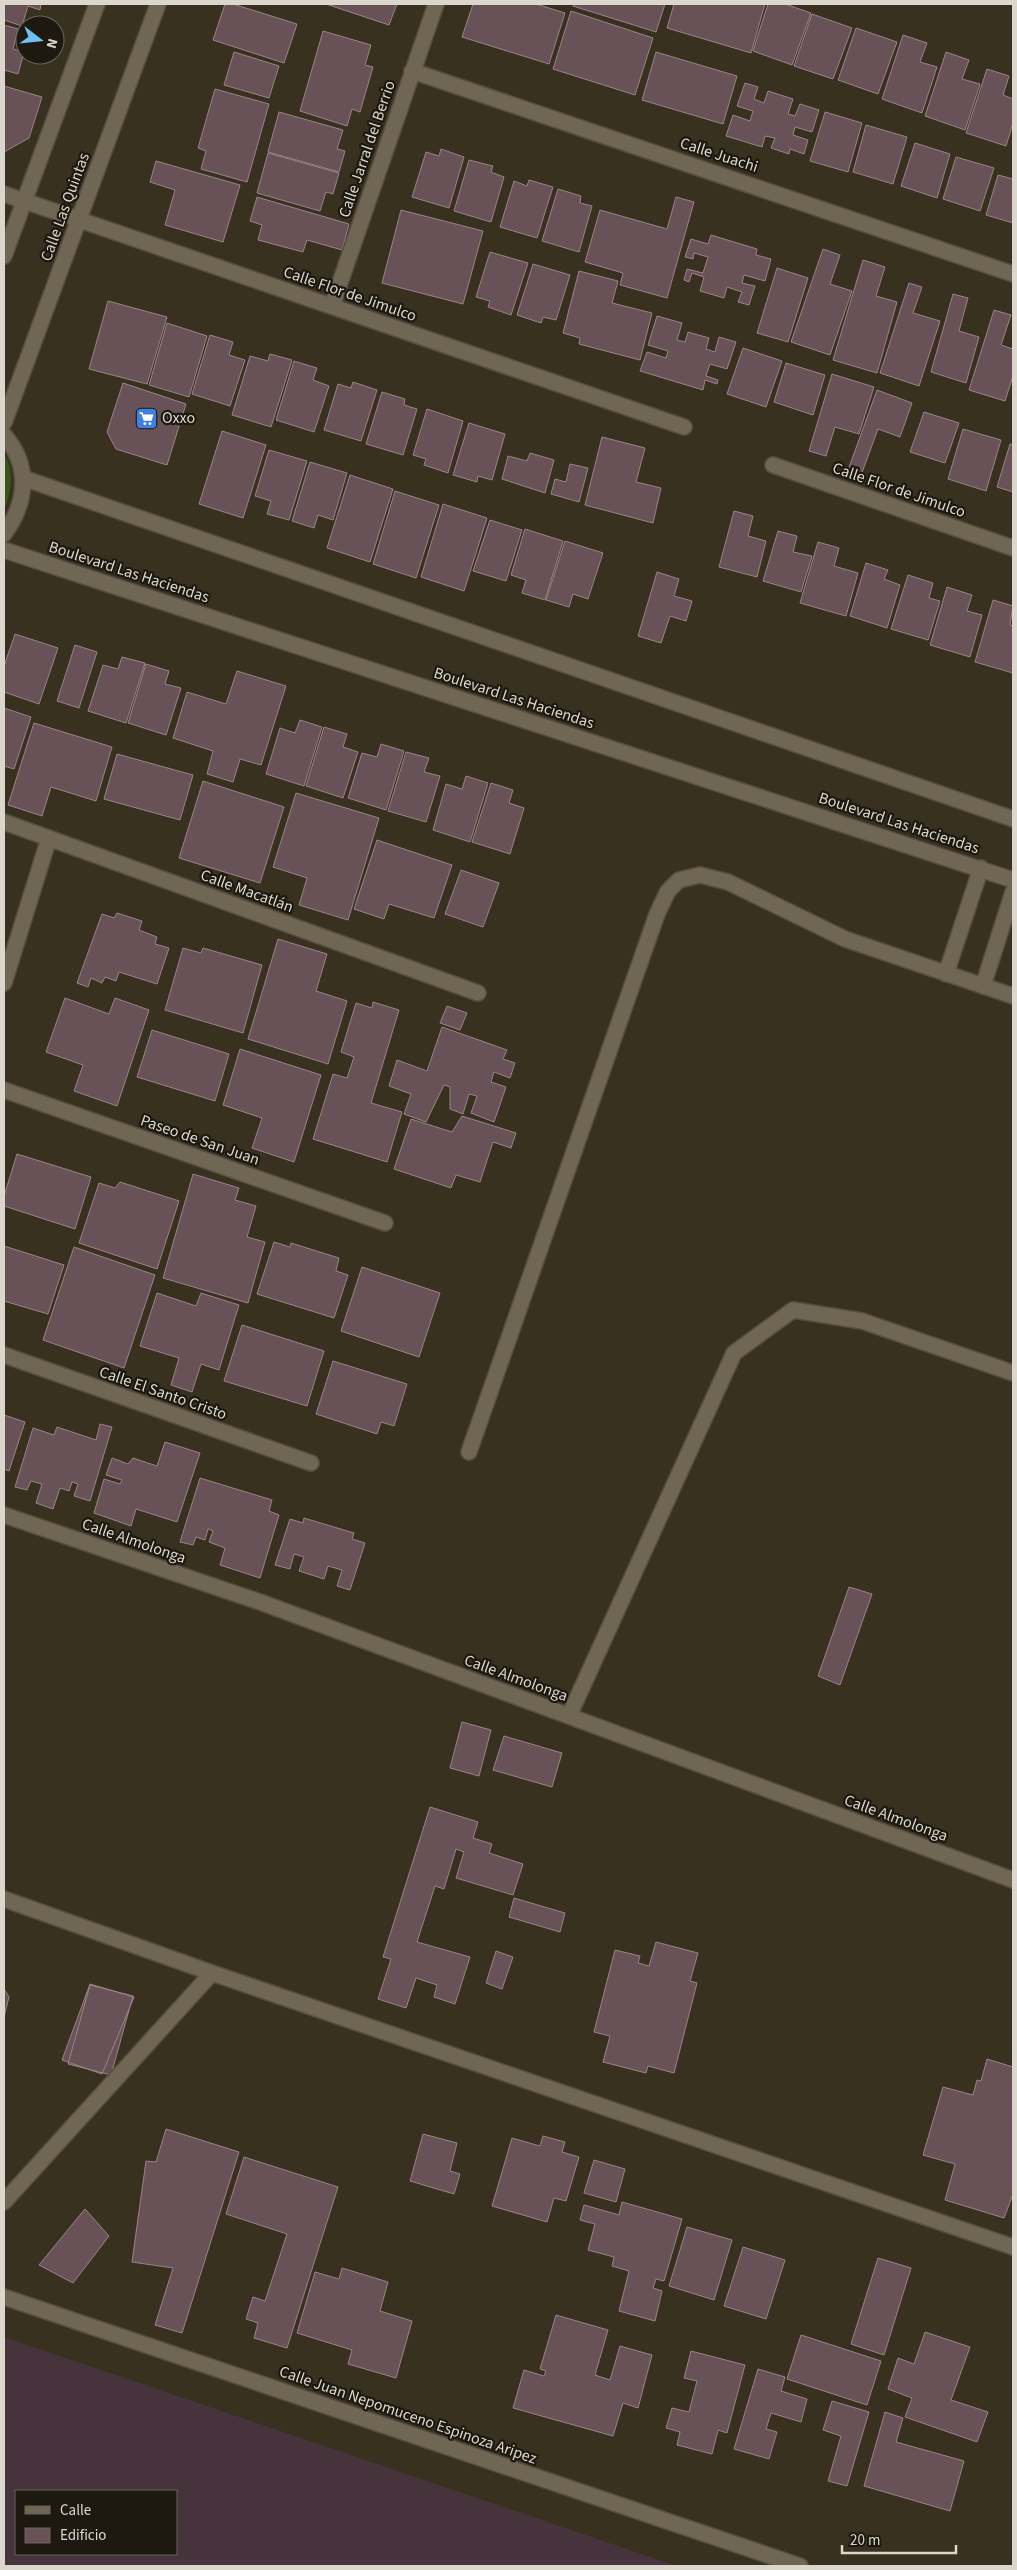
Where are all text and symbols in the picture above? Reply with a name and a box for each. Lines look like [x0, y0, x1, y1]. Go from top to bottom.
north arrow [15, 15, 65, 65]
text: N [41, 36, 62, 51]
street label: Calle Jarral del Berrio [333, 78, 401, 220]
street label: Calle Juachi [677, 132, 761, 178]
street label: Calle Las Quintas [35, 149, 95, 264]
street label: Calle Flor de Jimulco [281, 261, 419, 327]
supermarket icon: Oxxo [134, 406, 158, 430]
place label: Oxxo [162, 407, 195, 429]
street label: Calle Flor de Jimulco [830, 457, 968, 523]
street label: Boulevard Las Haciendas [46, 536, 212, 608]
street label: Boulevard Las Haciendas [431, 662, 597, 734]
street label: Boulevard Las Haciendas [816, 787, 982, 859]
street label: Calle Macatlán [197, 864, 297, 918]
street label: Paseo de San Juan [137, 1109, 263, 1171]
street label: Calle El Santo Cristo [96, 1361, 230, 1425]
street label: Calle Almolonga [79, 1513, 189, 1569]
street label: Calle Almolonga [461, 1649, 571, 1707]
street label: Calle Almolonga [841, 1789, 951, 1847]
street label: Calle Juan Nepomuceno Espinoza Aripez [276, 2360, 540, 2470]
legend [15, 2490, 178, 2555]
text: Calle [60, 2500, 91, 2521]
scale bar [842, 2522, 956, 2554]
text: Edificio [60, 2525, 107, 2546]
text: 20 m [850, 2530, 880, 2551]

